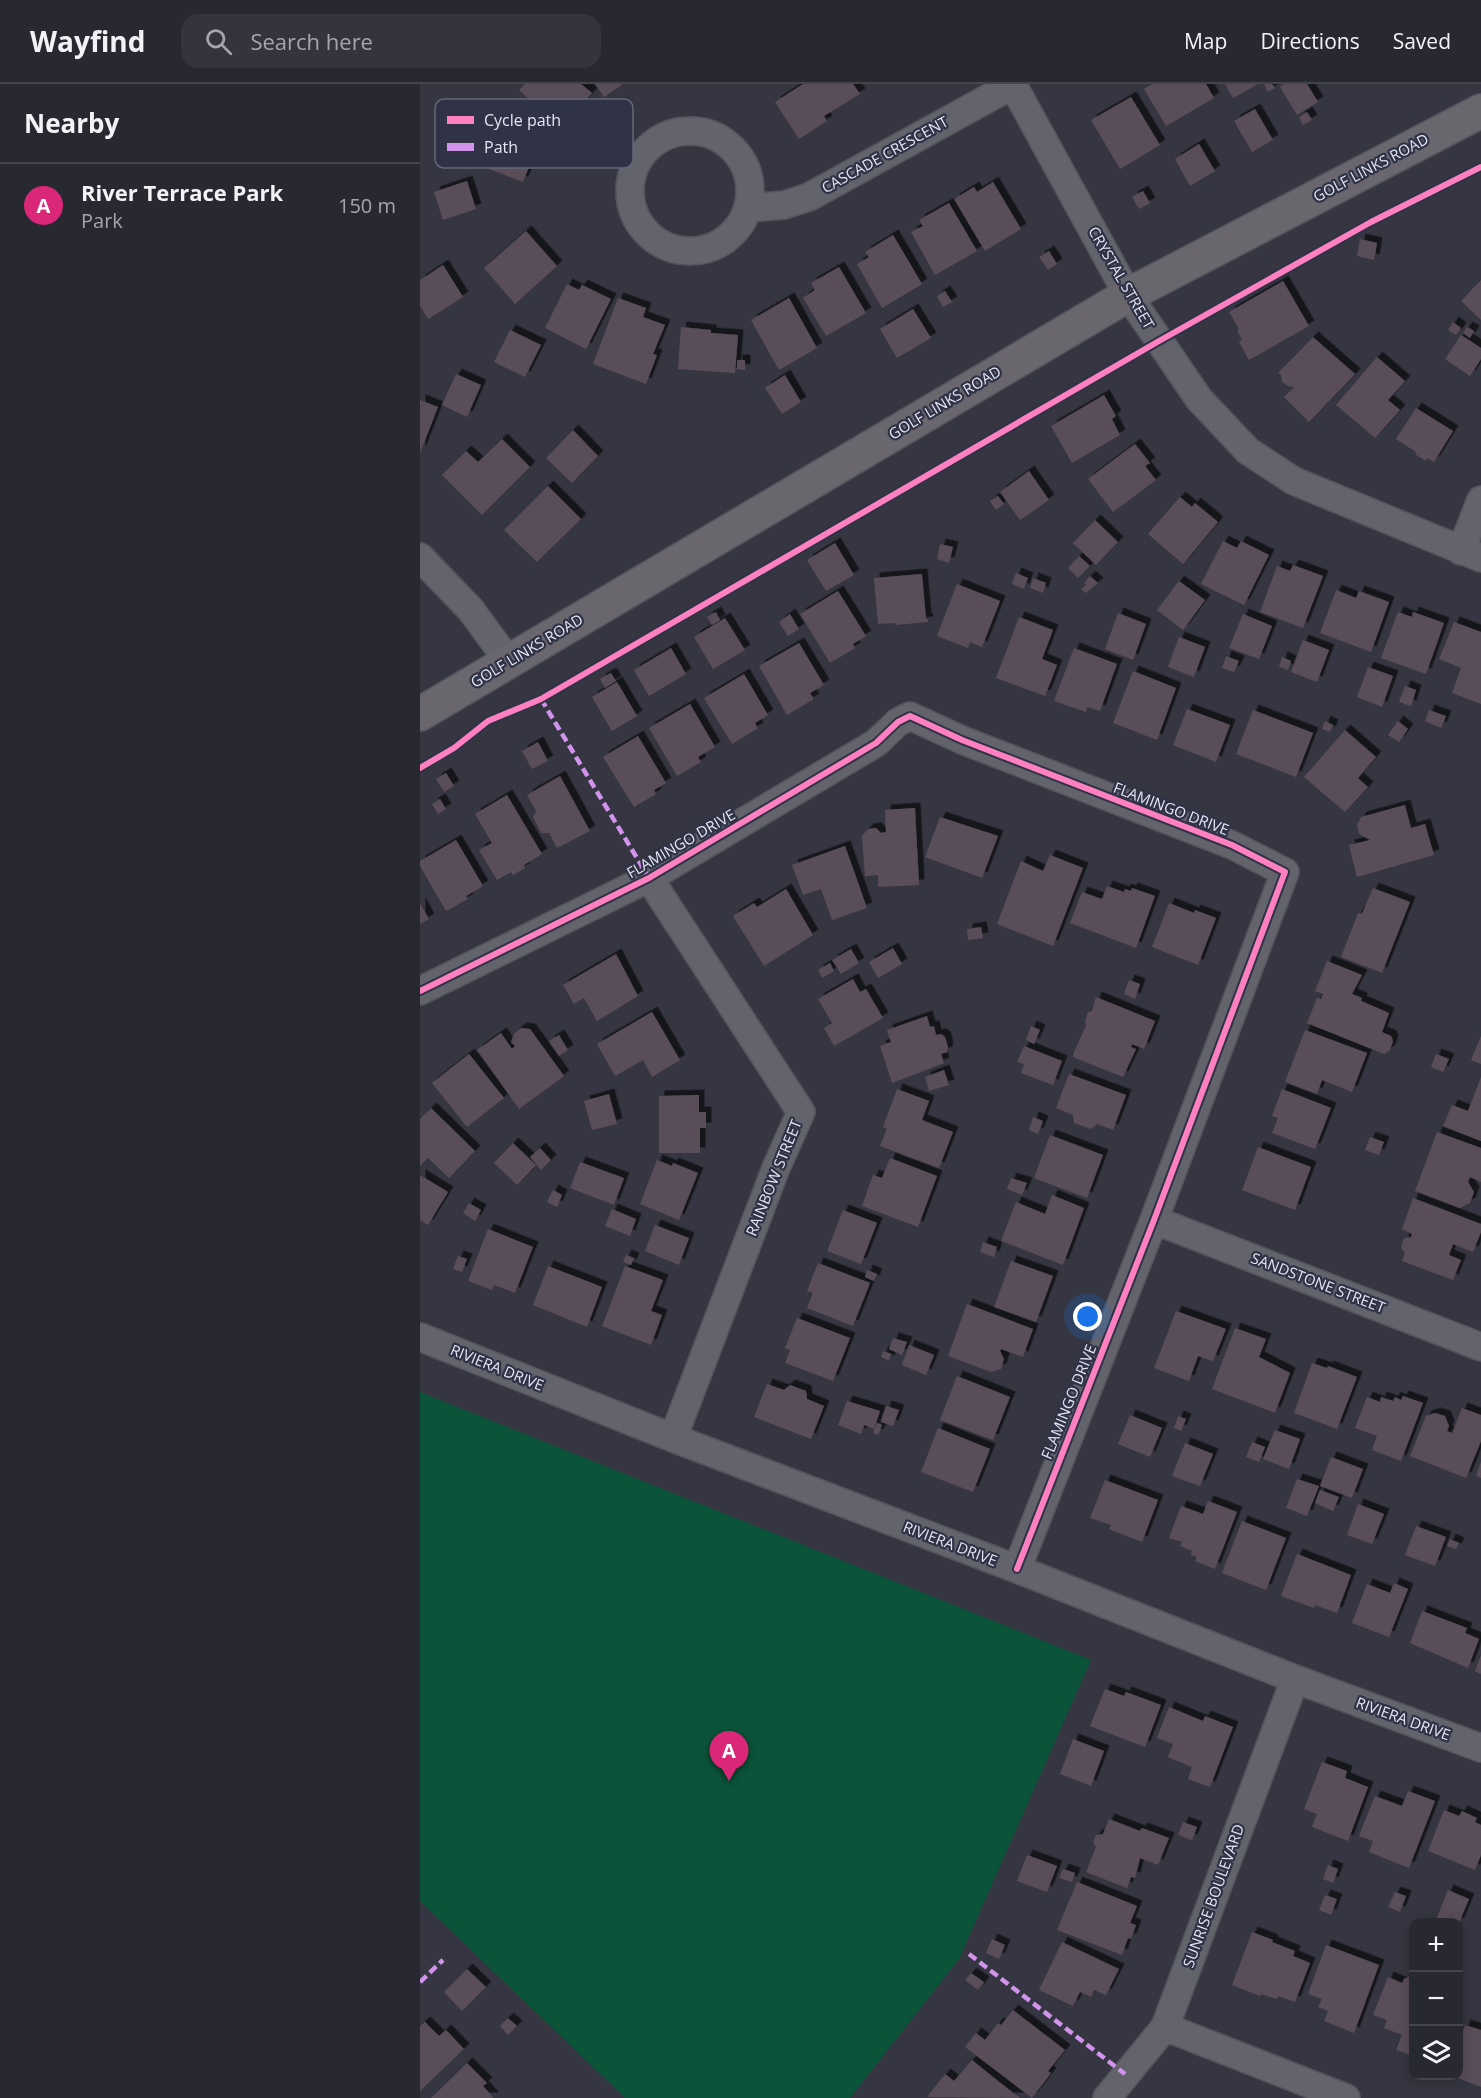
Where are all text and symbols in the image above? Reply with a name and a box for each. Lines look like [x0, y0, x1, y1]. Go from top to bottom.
search box [181, 14, 601, 68]
text: Wayfind [30, 22, 145, 60]
icon: search [202, 25, 235, 58]
text: Search here [250, 26, 373, 56]
text: Map [1184, 27, 1227, 55]
text: Directions [1260, 27, 1360, 55]
text: Saved [1393, 27, 1451, 55]
legend [435, 99, 633, 168]
text: Nearby [24, 105, 119, 141]
text: Cycle path [484, 109, 561, 131]
street label: CASCADE CRESCENT [818, 111, 952, 197]
street label: GOLF LINKS ROAD [1309, 128, 1432, 206]
text: Path [484, 136, 518, 158]
text: River Terrace Park [81, 177, 283, 207]
text: A [37, 192, 50, 219]
text: 150 m [338, 192, 396, 219]
text: Park [81, 207, 123, 234]
street label: CRYSTAL STREET [1084, 223, 1160, 333]
street label: GOLF LINKS ROAD [884, 361, 1004, 444]
street label: GOLF LINKS ROAD [466, 609, 586, 692]
street label: FLAMINGO DRIVE [1111, 777, 1232, 839]
street label: FLAMINGO DRIVE [623, 804, 738, 882]
street label: RAINBOW STREET [741, 1116, 806, 1239]
street label: SANDSTONE STREET [1248, 1247, 1389, 1317]
your location [1073, 1302, 1102, 1331]
street label: RIVIERA DRIVE [448, 1339, 547, 1395]
street label: FLAMINGO DRIVE [1036, 1341, 1100, 1462]
street label: RIVIERA DRIVE [900, 1516, 1000, 1570]
street label: RIVIERA DRIVE [1353, 1692, 1453, 1744]
pin: A [710, 1732, 748, 1781]
street label: SUNRISE BOULEVARD [1178, 1821, 1248, 1970]
map controls [1409, 1918, 1463, 2080]
button: + [1409, 1918, 1463, 1972]
button: − [1409, 1972, 1463, 2026]
button: layers [1409, 2026, 1463, 2080]

